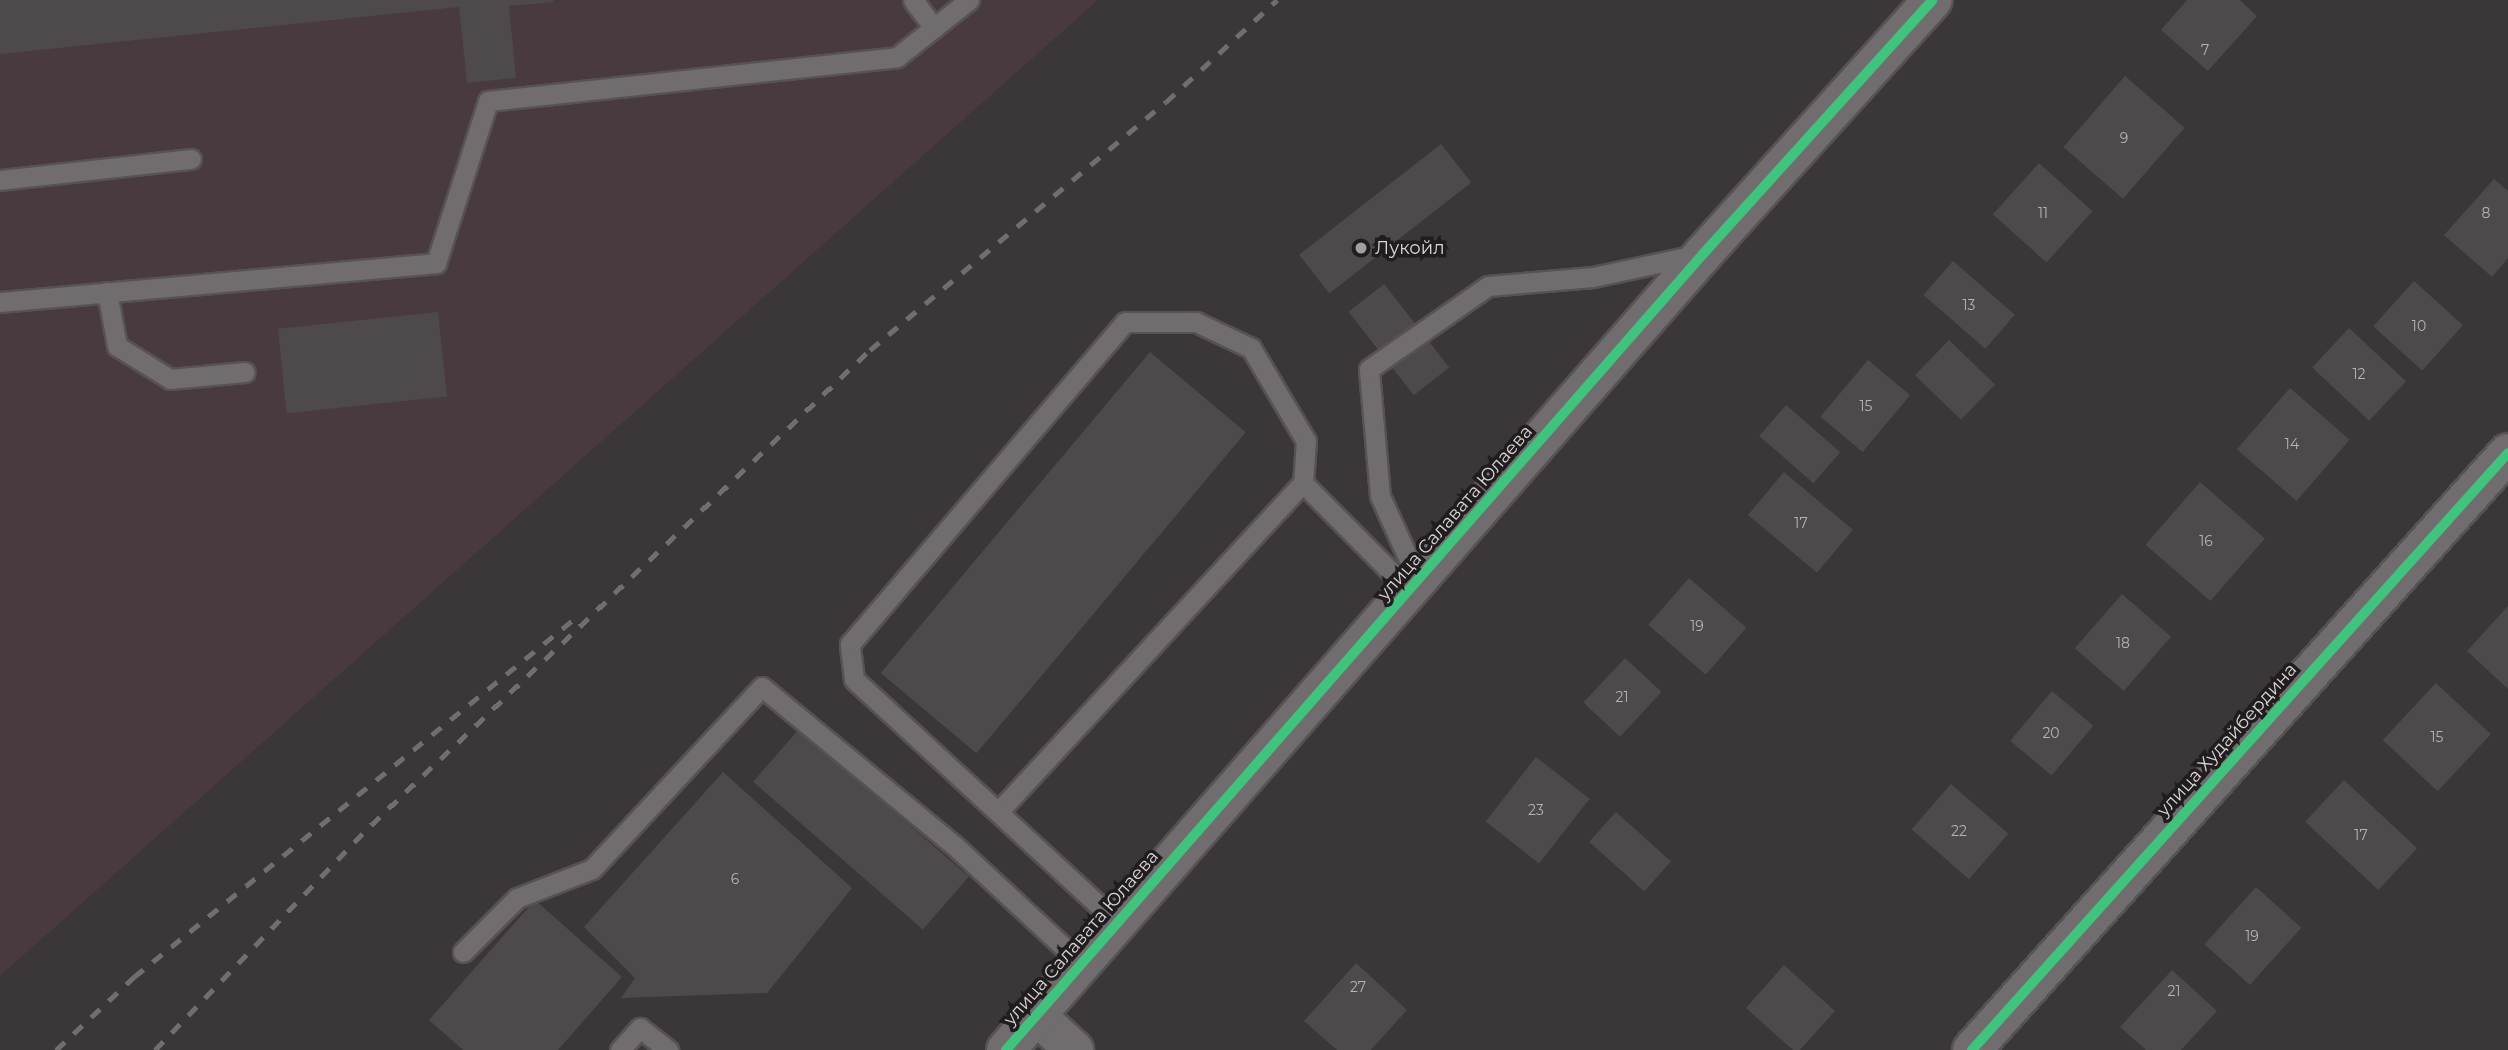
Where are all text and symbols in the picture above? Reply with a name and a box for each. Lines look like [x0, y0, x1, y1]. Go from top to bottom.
house number: 7 [2201, 42, 2209, 58]
house number: 9 [2120, 130, 2128, 146]
house number: 11 [2038, 205, 2048, 221]
house number: 8 [2482, 205, 2490, 221]
place label: Лукойл [1375, 237, 1445, 259]
marker: Лукойл [1353, 240, 1369, 256]
house number: 13 [1963, 297, 1975, 313]
house number: 10 [2412, 318, 2426, 334]
house number: 12 [2352, 366, 2366, 382]
house number: 15 [1860, 398, 1872, 414]
street label: улица Салавата Юлаева [1373, 421, 1537, 605]
house number: 14 [2285, 436, 2299, 452]
house number: 17 [1794, 515, 1808, 531]
house number: 16 [2199, 533, 2213, 549]
house number: 19 [1690, 618, 1704, 634]
house number: 18 [2116, 635, 2130, 651]
street label: улица Худайбердина [2153, 659, 2301, 821]
house number: 21 [1615, 689, 1629, 705]
house number: 20 [2042, 725, 2060, 741]
house number: 15 [2431, 729, 2443, 745]
house number: 23 [1528, 802, 1544, 818]
house number: 22 [1951, 823, 1967, 839]
house number: 17 [2354, 827, 2368, 843]
street label: улица Салавата Юлаева [999, 846, 1163, 1030]
house number: 6 [731, 871, 739, 887]
house number: 19 [2245, 928, 2259, 944]
house number: 27 [1350, 979, 1366, 995]
house number: 21 [2167, 983, 2181, 999]

